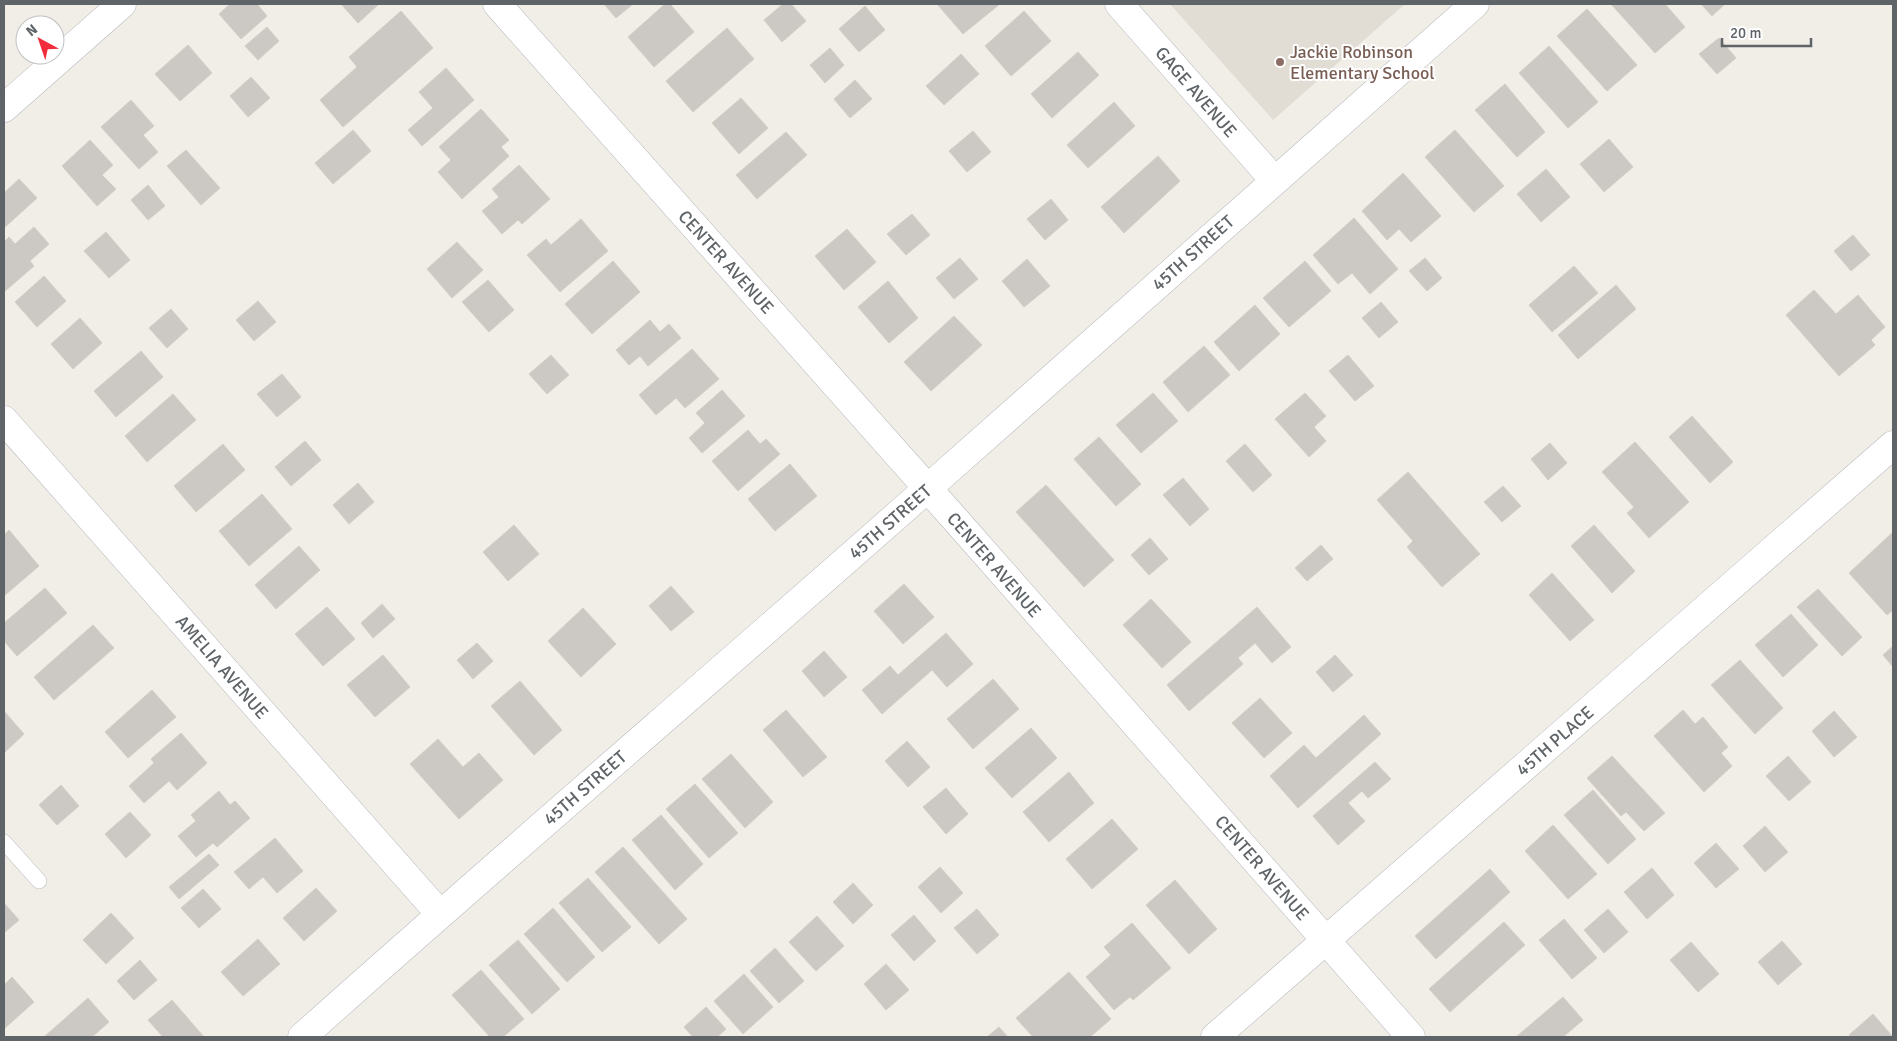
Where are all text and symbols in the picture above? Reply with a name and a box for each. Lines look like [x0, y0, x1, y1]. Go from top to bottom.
north arrow [15, 15, 65, 65]
scale bar [1722, 15, 1811, 47]
text: N [23, 21, 41, 40]
text: 20 m [1730, 24, 1761, 42]
place label: Jackie Robinson Elementary School [1290, 41, 1435, 84]
street label: GAGE AVENUE [1151, 42, 1241, 142]
marker: Jackie Robinson Elementary School [1274, 56, 1286, 68]
street label: CENTER AVENUE [674, 206, 778, 318]
street label: 45TH STREET [1147, 210, 1239, 296]
street label: 45TH STREET [844, 480, 936, 564]
street label: CENTER AVENUE [942, 508, 1046, 622]
street label: AMELIA AVENUE [171, 611, 273, 723]
street label: 45TH PLACE [1512, 701, 1598, 781]
street label: 45TH STREET [539, 746, 631, 830]
street label: CENTER AVENUE [1210, 811, 1314, 925]

